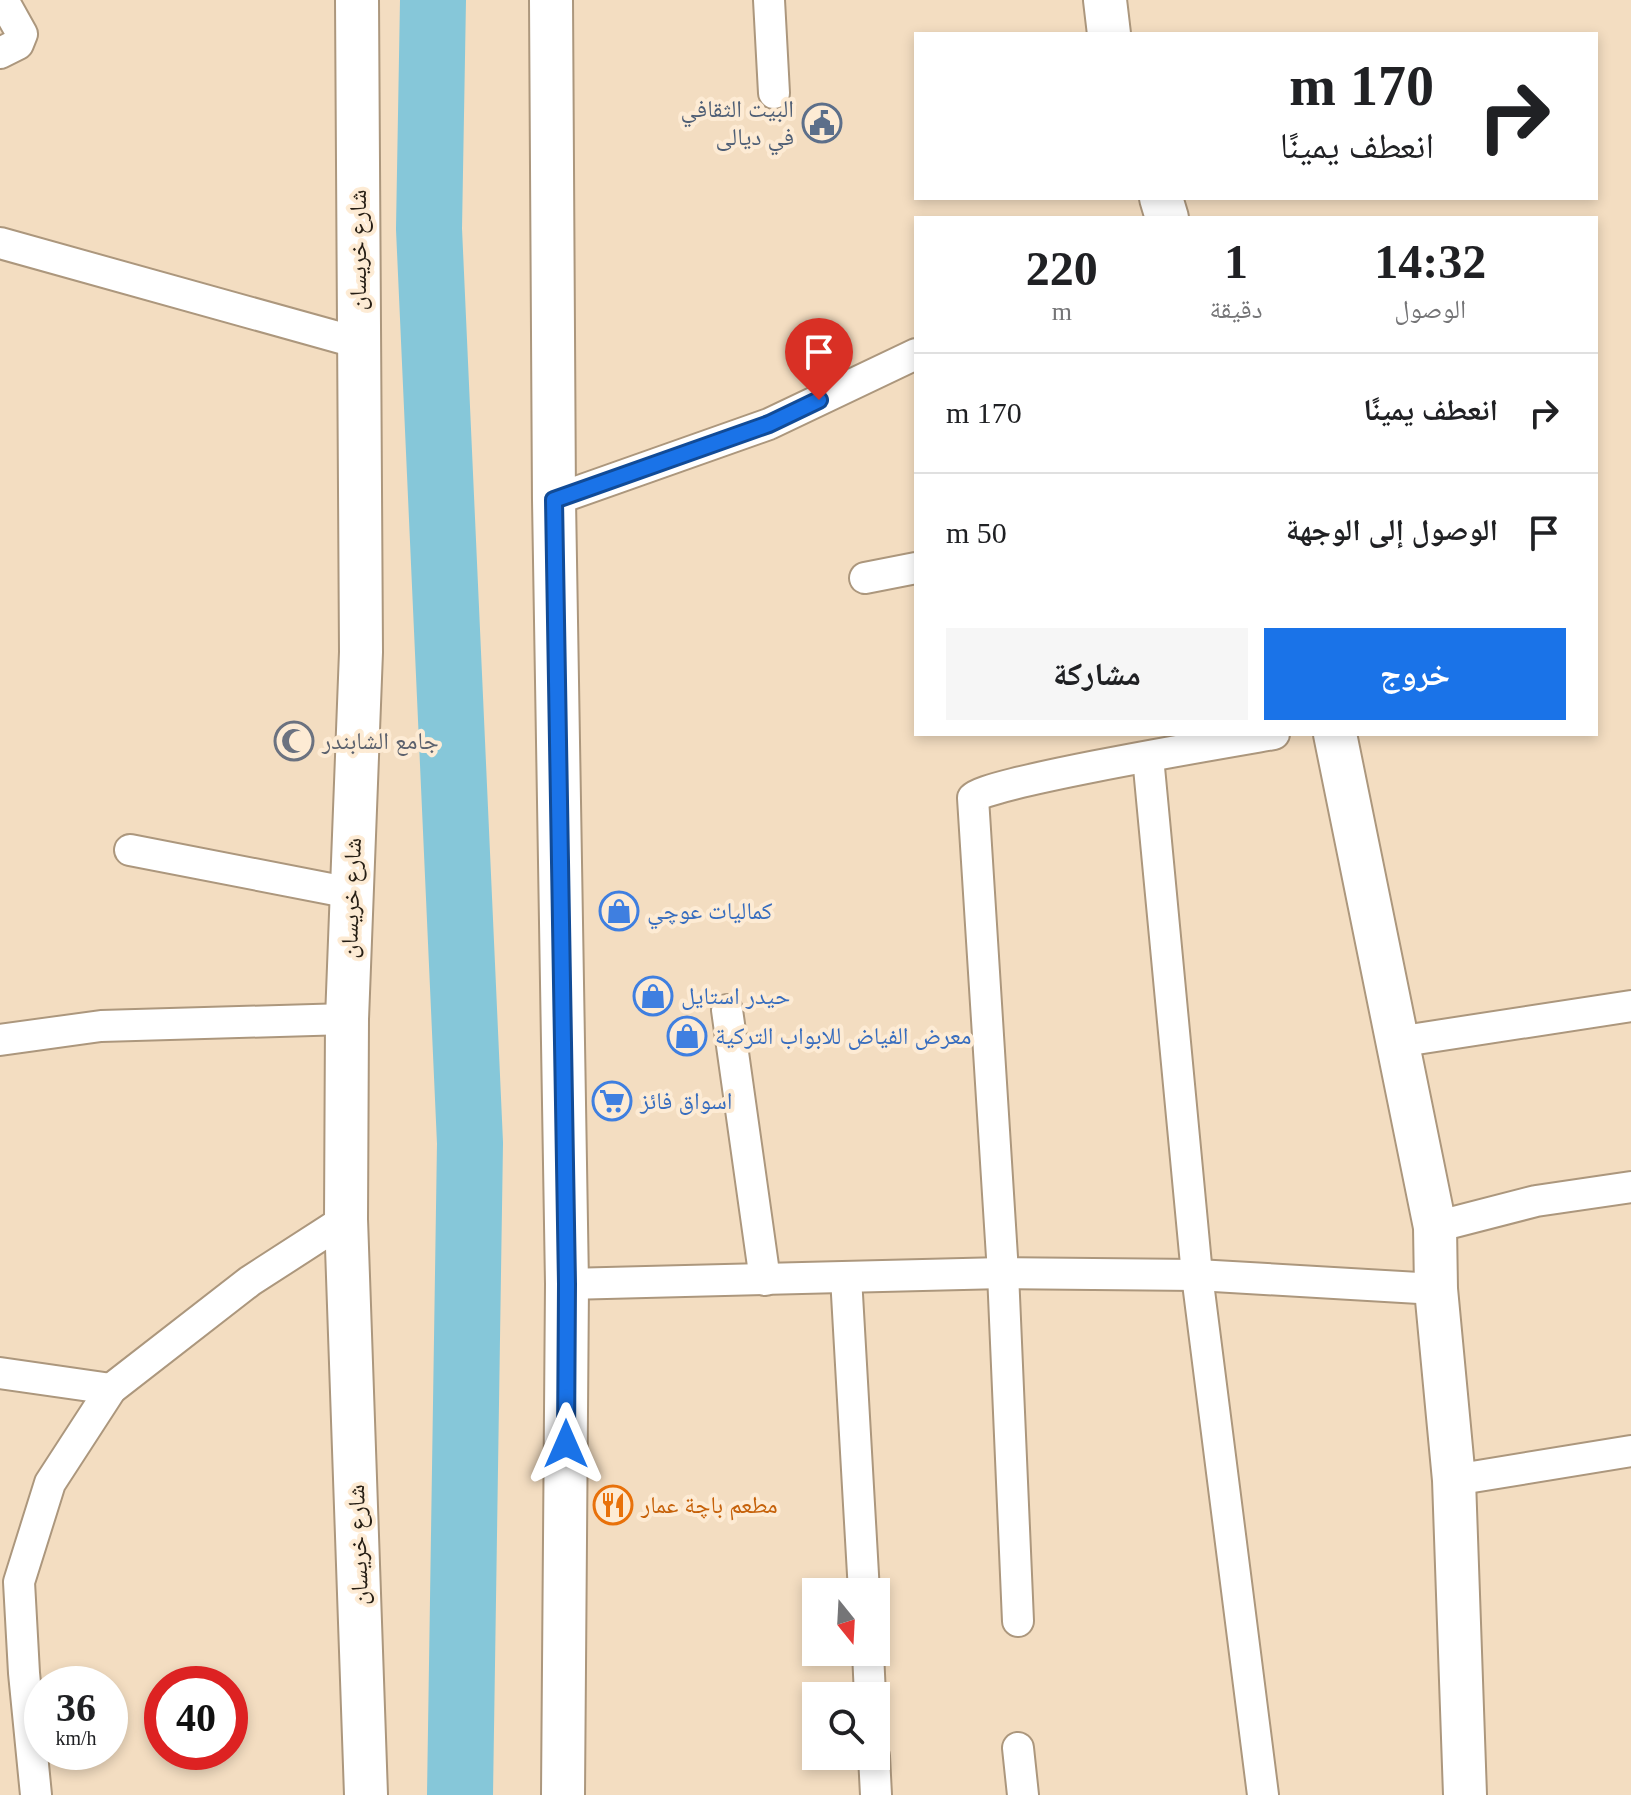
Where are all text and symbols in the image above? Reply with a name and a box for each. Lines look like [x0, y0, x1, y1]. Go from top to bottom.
text: 170 m [1289, 55, 1434, 117]
icon: right [1462, 64, 1566, 168]
place label: البيت الثقافي في ديالى [681, 96, 794, 156]
public building icon: البيت الثقافي في ديالى [801, 102, 843, 144]
text: انعطف يمينًا [1280, 126, 1434, 166]
street label: شارع خريسان [345, 190, 373, 310]
text: 1 [1224, 235, 1248, 288]
text: 14:32 [1374, 235, 1486, 288]
text: 220 [1026, 242, 1098, 295]
text: دقيقة [1210, 295, 1262, 324]
text: الوصول [1394, 295, 1466, 324]
text: m [1052, 297, 1072, 326]
pin [785, 318, 853, 400]
icon: arrive [797, 330, 841, 374]
icon: right [1522, 391, 1566, 435]
text: انعطف يمينًا [1363, 393, 1498, 426]
text: 170 m [946, 396, 1022, 429]
icon: arrive [1522, 511, 1566, 555]
text: الوصول إلى الوجهة [1286, 513, 1498, 546]
text: 50 m [946, 516, 1007, 549]
button: مشاركة [946, 628, 1248, 720]
button: خروج [1264, 628, 1566, 720]
mosque icon: جامع الشابندر [273, 720, 315, 762]
place label: جامع الشابندر [321, 728, 439, 756]
street label: شارع خريسان [336, 837, 368, 959]
shop icon: كماليات عوچي [598, 890, 640, 932]
place label: كماليات عوچي [647, 898, 772, 930]
shop icon: حيدر استايل [632, 975, 674, 1017]
place label: حيدر استايل [681, 983, 790, 1010]
shop icon: معرض الفياض للابواب التركية [666, 1015, 708, 1057]
place label: معرض الفياض للابواب التركية [715, 1023, 971, 1050]
supermarket icon: اسواق فائز [591, 1080, 633, 1122]
place label: اسواق فائز [639, 1088, 732, 1115]
position arrow [524, 1402, 608, 1486]
street label: شارع خريسان [343, 1484, 375, 1606]
restaurant icon: مطعم باچة عمار [592, 1484, 634, 1526]
place label: مطعم باچة عمار [640, 1492, 778, 1521]
north arrow [802, 1578, 890, 1666]
map controls [802, 1578, 890, 1770]
speed limit sign: 40 [144, 1666, 248, 1770]
button: search [802, 1682, 890, 1770]
text: 36 [56, 1685, 96, 1730]
text: km/h [55, 1727, 97, 1749]

